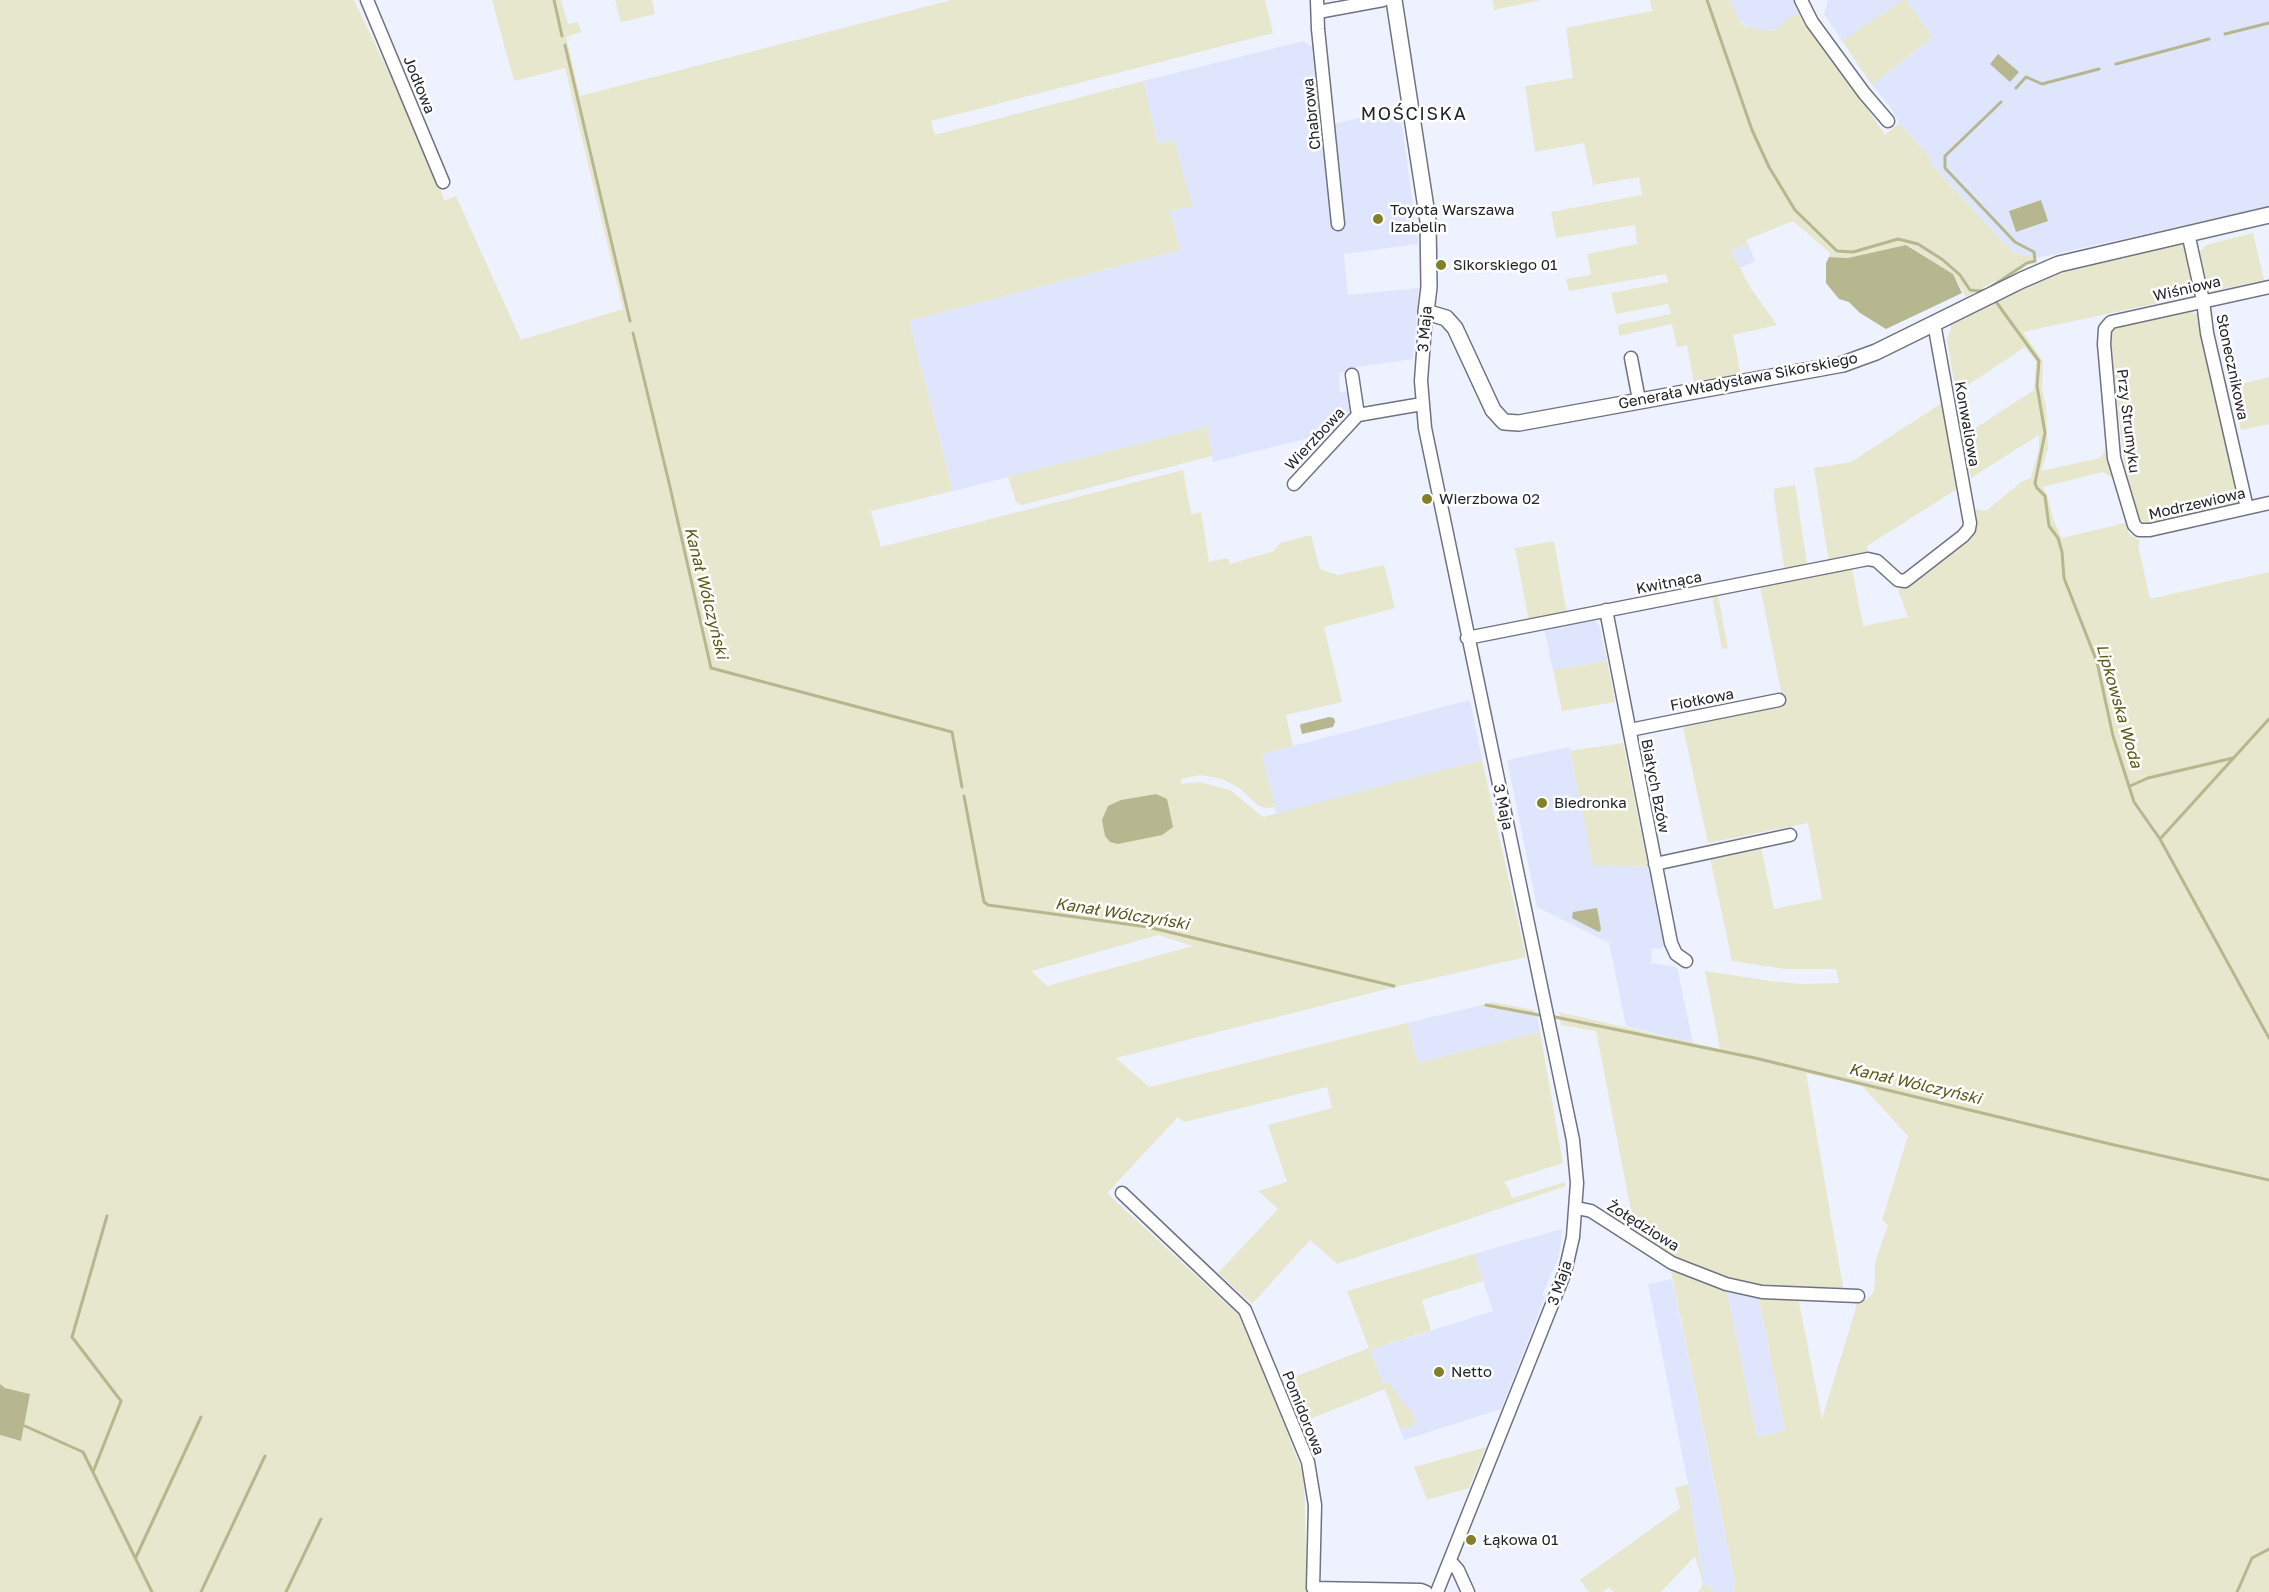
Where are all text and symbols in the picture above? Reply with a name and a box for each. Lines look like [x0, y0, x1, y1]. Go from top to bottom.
street label: Jodłowa [399, 54, 439, 116]
street label: Chabrowa [1299, 77, 1325, 151]
district label: MOŚCISKA [1361, 103, 1467, 125]
place label: Toyota Warszawa Izabelin [1390, 201, 1514, 236]
marker: Toyota Warszawa Izabelin [1371, 212, 1385, 226]
place label: Sikorskiego 01 [1453, 256, 1557, 274]
marker: Sikorskiego 01 [1434, 258, 1448, 272]
street label: Wiśniowa [2151, 272, 2223, 306]
street label: 3 Maja [1414, 305, 1436, 353]
street label: Słonecznikowa [2212, 312, 2252, 422]
street label: Generała Władysława Sikorskiego [1617, 349, 1859, 413]
street label: Przy Strumyku [2113, 368, 2143, 474]
street label: Konwaliowa [1951, 380, 1983, 468]
street label: Wierzbowa [1281, 404, 1349, 474]
street label: Modrzewiowa [2147, 484, 2247, 524]
place label: Wierzbowa 02 [1439, 490, 1540, 508]
marker: Wierzbowa 02 [1420, 492, 1434, 506]
water label: Kanał Wólczyński [680, 525, 732, 661]
street label: Kwitnąca [1635, 568, 1703, 598]
water label: Lipkowska Woda [2092, 642, 2146, 770]
street label: Fiołkowa [1669, 685, 1735, 715]
street label: Białych Bzów [1637, 737, 1673, 835]
street label: 3 Maja [1489, 782, 1517, 832]
place label: Biedronka [1554, 794, 1627, 812]
marker: Biedronka [1535, 796, 1549, 810]
water label: Kanał Wólczyński [1054, 894, 1190, 934]
water label: Kanał Wólczyński [1847, 1059, 1983, 1109]
street label: Żołędziowa [1604, 1197, 1682, 1255]
street label: 3 Maja [1544, 1258, 1576, 1308]
place label: Netto [1451, 1363, 1492, 1381]
marker: Netto [1432, 1365, 1446, 1379]
street label: Pomidorowa [1278, 1368, 1328, 1458]
place label: Łąkowa 01 [1483, 1531, 1558, 1549]
marker: Łąkowa 01 [1464, 1533, 1478, 1547]

